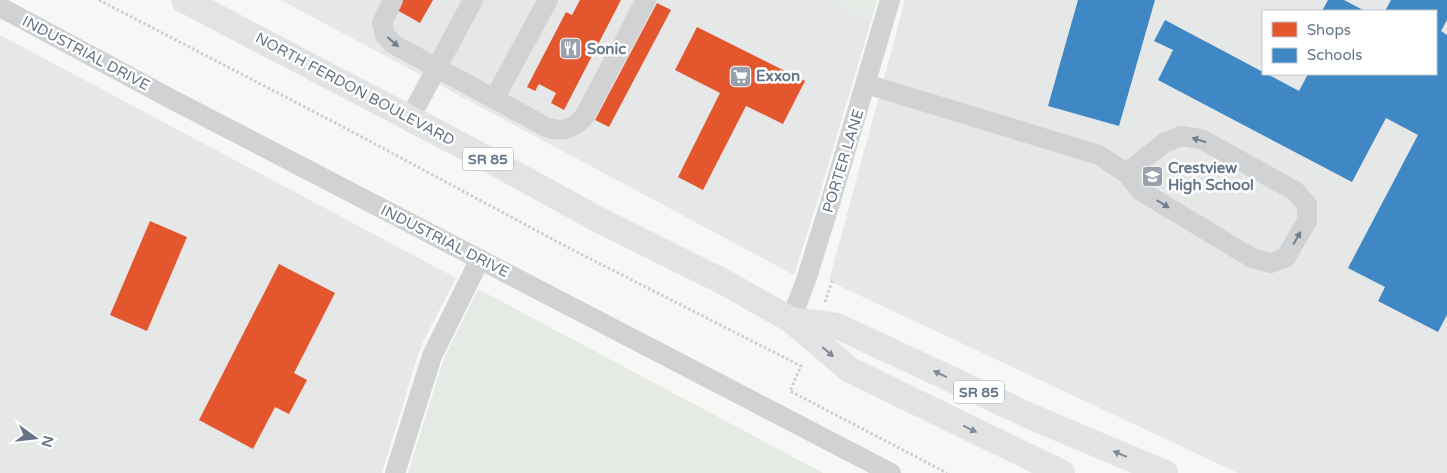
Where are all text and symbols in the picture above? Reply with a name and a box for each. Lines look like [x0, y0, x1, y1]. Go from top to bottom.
legend [1262, 10, 1437, 75]
street label: INDUSTRIAL DRIVE [19, 12, 153, 94]
text: Shops [1307, 21, 1351, 39]
street label: NORTH FERDON BOULEVARD [252, 29, 458, 149]
one-way arrow [387, 37, 400, 48]
restaurant icon: Sonic [559, 37, 583, 61]
place label: Sonic [587, 40, 626, 58]
text: Schools [1307, 46, 1363, 64]
supermarket icon: Exxon [728, 64, 752, 88]
place label: Exxon [756, 67, 800, 85]
street label: PORTER LANE [819, 107, 867, 215]
one-way arrow [1191, 136, 1206, 144]
road number: SR 85 [463, 148, 513, 170]
place label: Crestview High School [1168, 159, 1254, 195]
school or university icon: Crestview High School [1140, 165, 1164, 189]
one-way arrow [1156, 199, 1169, 208]
street label: INDUSTRIAL DRIVE [378, 201, 512, 281]
one-way arrow [1293, 231, 1302, 244]
one-way arrow [821, 346, 834, 357]
one-way arrow [933, 369, 947, 377]
road number: SR 85 [954, 381, 1004, 404]
north arrow [10, 413, 60, 463]
one-way arrow [963, 425, 977, 433]
text: N [37, 434, 57, 449]
one-way arrow [1112, 450, 1127, 458]

